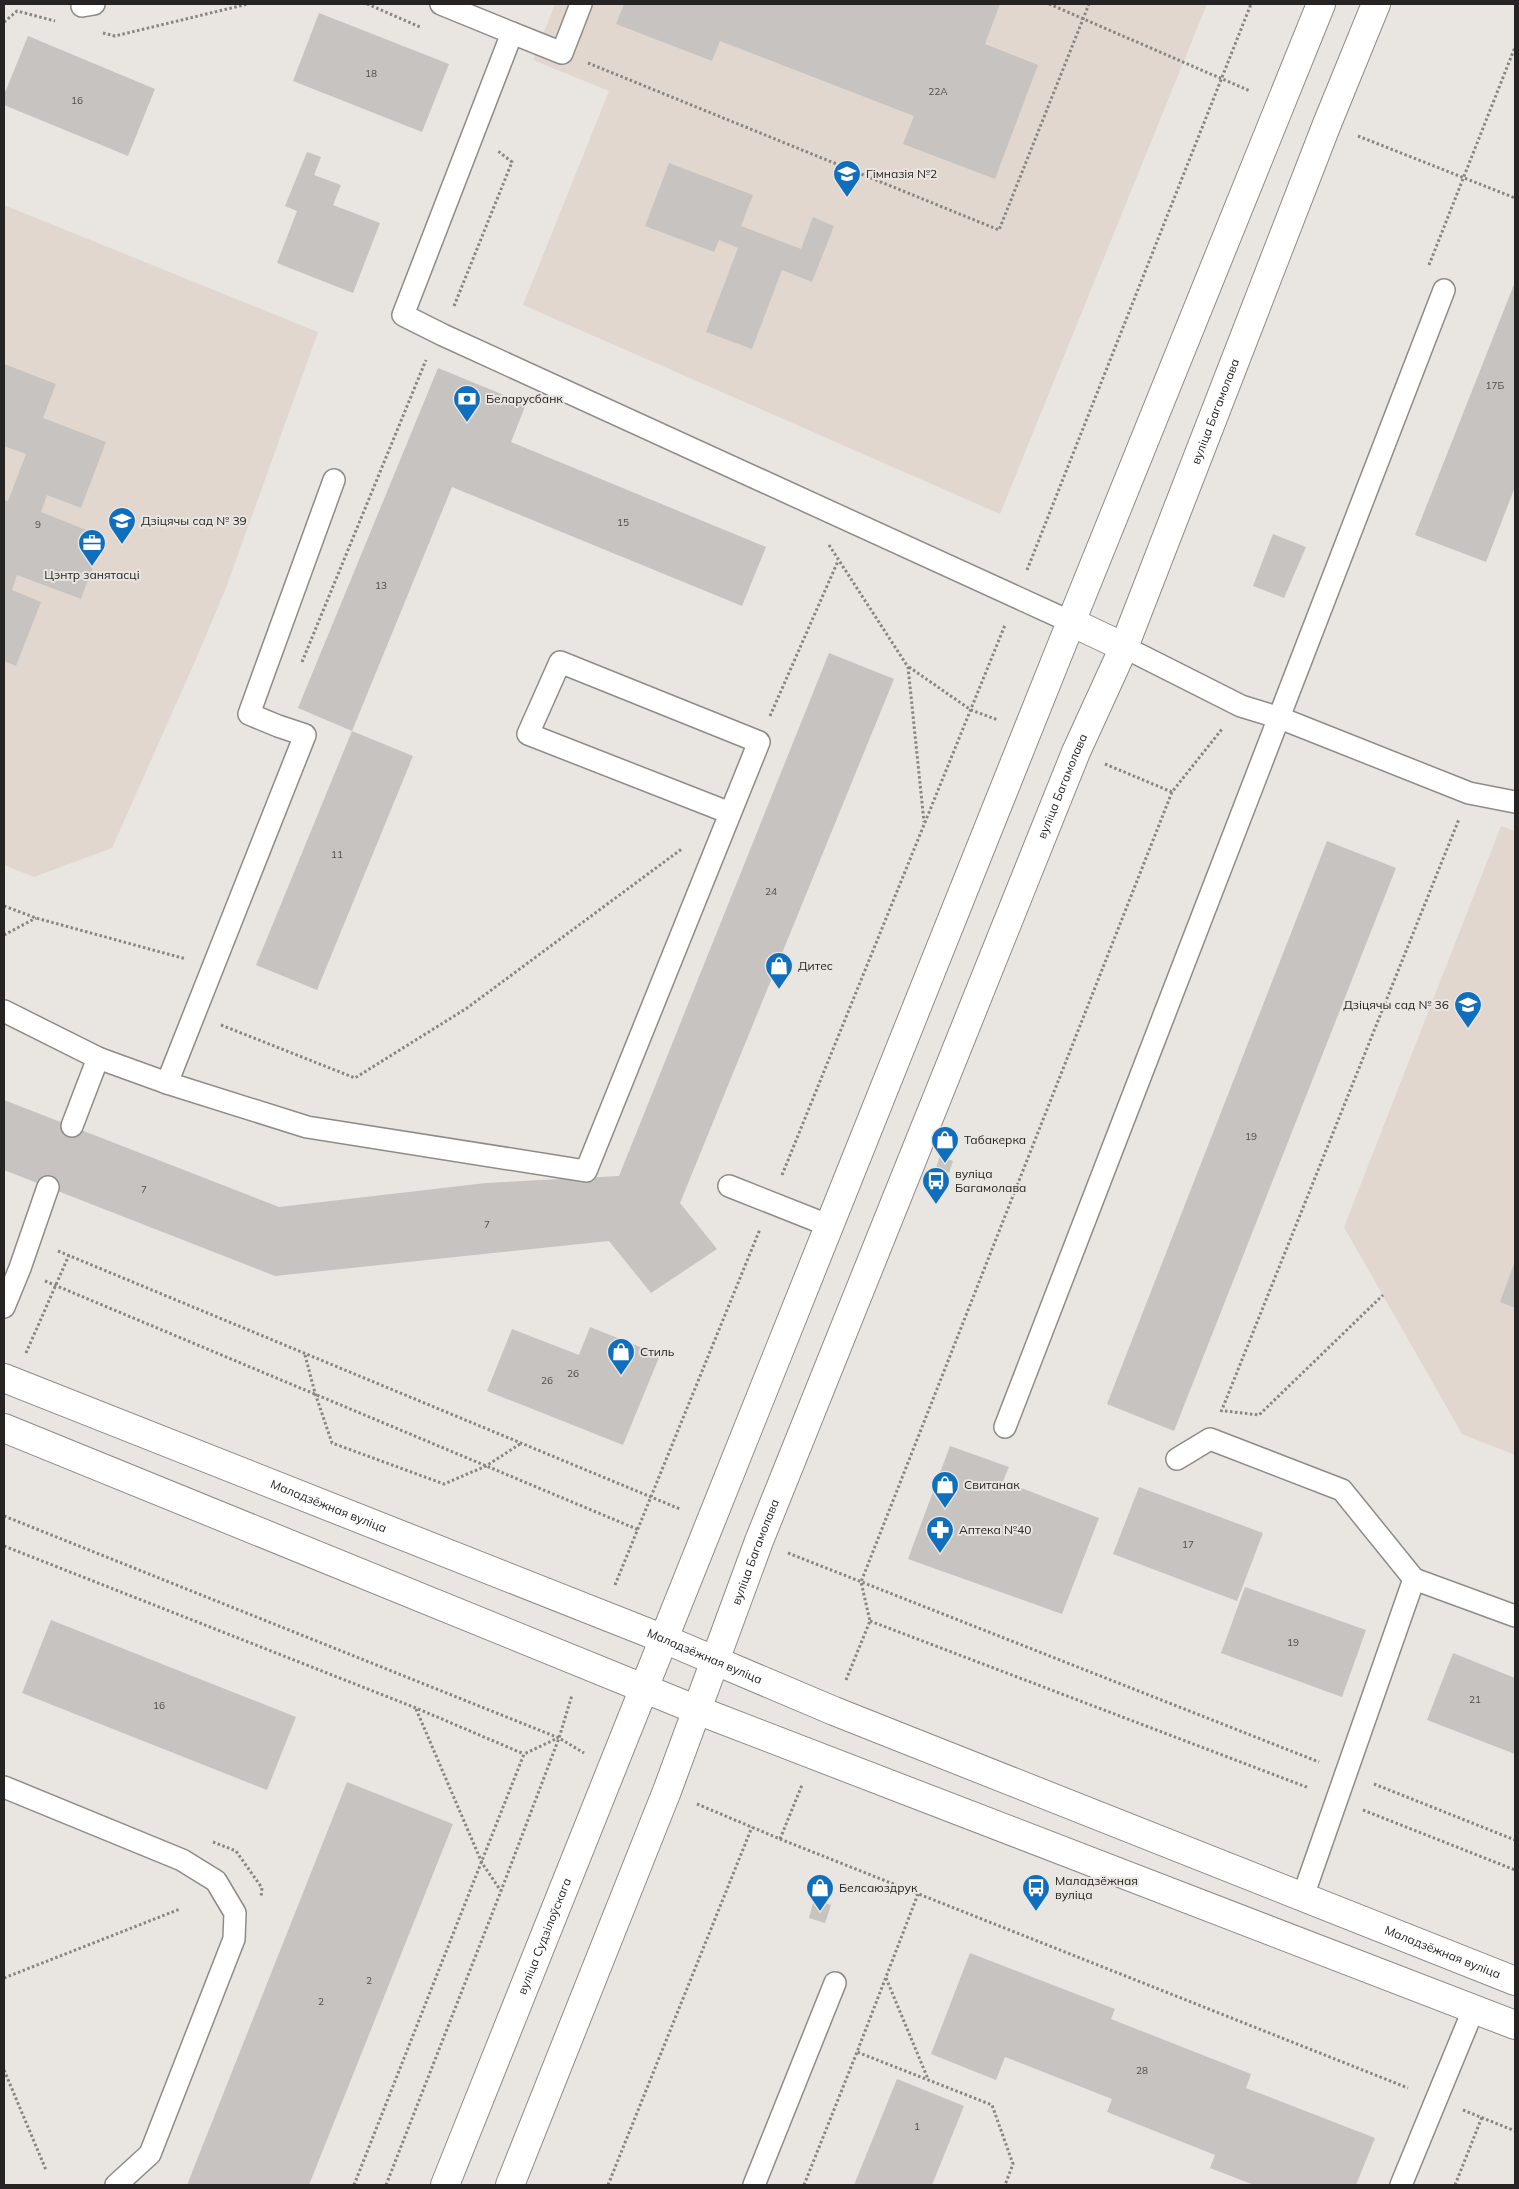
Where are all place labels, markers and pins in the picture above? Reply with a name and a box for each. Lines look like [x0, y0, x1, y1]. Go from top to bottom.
school or university icon: Гімназія №2 [832, 159, 862, 198]
place label: Гімназія №2 [866, 166, 937, 181]
bank icon: Беларусбанк [452, 384, 482, 423]
place label: Беларусбанк [486, 391, 563, 406]
school or university icon: Дзіцячы сад № 39 [107, 506, 137, 545]
place label: Дзіцячы сад № 39 [141, 513, 247, 528]
office icon: Цэнтр занятасці [77, 528, 107, 567]
place label: Цэнтр занятасці [44, 567, 140, 582]
shop icon: Дитес [764, 951, 794, 990]
place label: Дитес [798, 958, 833, 973]
school or university icon: Дзіцячы сад № 36 [1453, 990, 1483, 1029]
place label: Дзіцячы сад № 36 [1343, 997, 1449, 1012]
shop icon: Табакерка [930, 1125, 960, 1164]
place label: Табакерка [964, 1132, 1026, 1147]
bus stop icon: вуліца Багамолава [921, 1166, 951, 1205]
place label: вуліца Багамолава [955, 1166, 1026, 1195]
shop icon: Стиль [606, 1337, 636, 1376]
place label: Стиль [640, 1344, 675, 1359]
shop icon: Свитанак [930, 1470, 960, 1509]
place label: Свитанак [964, 1477, 1020, 1492]
pharmacy icon: Аптека №40 [925, 1515, 955, 1554]
place label: Аптека №40 [959, 1522, 1031, 1537]
shop icon: Белсаюздрук [805, 1873, 835, 1912]
bus stop icon: Маладзёжная вуліца [1021, 1873, 1051, 1912]
place label: Маладзёжная вуліца [1055, 1873, 1138, 1902]
place label: Белсаюздрук [839, 1880, 918, 1895]

